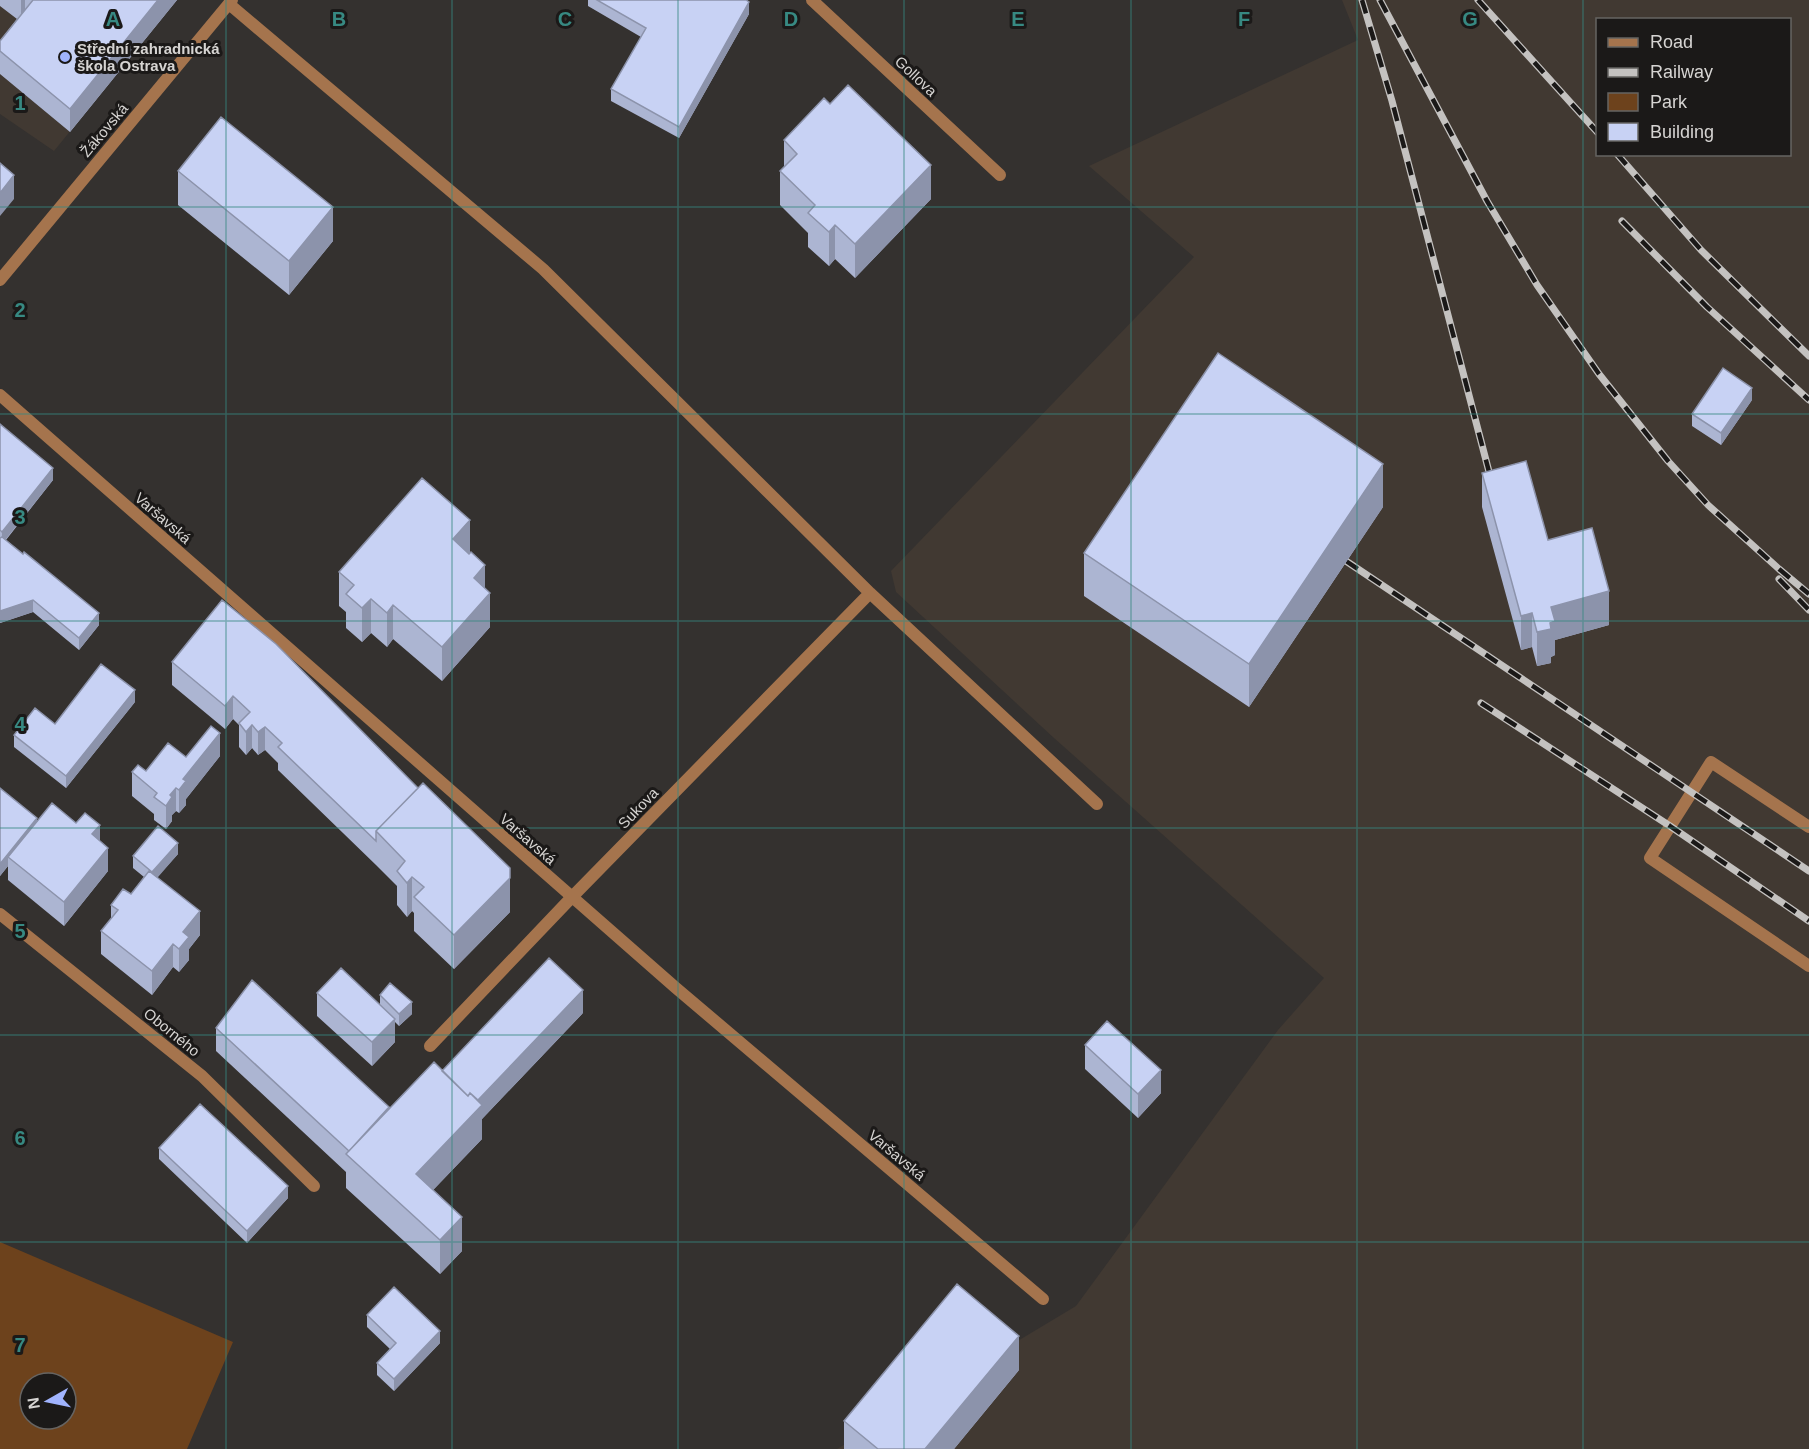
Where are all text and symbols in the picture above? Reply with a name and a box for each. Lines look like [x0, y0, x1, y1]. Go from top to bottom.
text: A [106, 8, 120, 30]
text: B [332, 8, 346, 30]
text: C [558, 8, 572, 30]
text: D [784, 8, 798, 30]
text: E [1011, 8, 1025, 30]
text: F [1238, 8, 1250, 30]
text: G [1462, 8, 1478, 30]
legend [1596, 18, 1791, 156]
text: Road [1650, 32, 1693, 52]
place label: Střední zahradnická škola Ostrava [77, 40, 220, 74]
marker: Střední zahradnická škola Ostrava [58, 50, 72, 64]
street label: Gollova [892, 52, 941, 100]
text: Railway [1650, 62, 1713, 82]
text: 1 [14, 92, 26, 114]
text: Park [1650, 92, 1688, 112]
street label: Žákovská [77, 99, 132, 160]
text: Building [1650, 122, 1714, 142]
text: 2 [14, 299, 26, 321]
street label: Varšavská [131, 489, 195, 547]
text: 3 [14, 506, 26, 528]
text: 4 [14, 713, 26, 735]
street label: Sukova [615, 784, 662, 832]
street label: Varšavská [496, 810, 560, 868]
text: 5 [14, 920, 26, 942]
street label: Oborného [141, 1004, 203, 1060]
street label: Varšavská [865, 1126, 929, 1184]
text: 6 [14, 1127, 26, 1149]
text: 7 [14, 1334, 26, 1356]
north arrow [18, 1371, 78, 1431]
text: N [24, 1396, 43, 1410]

